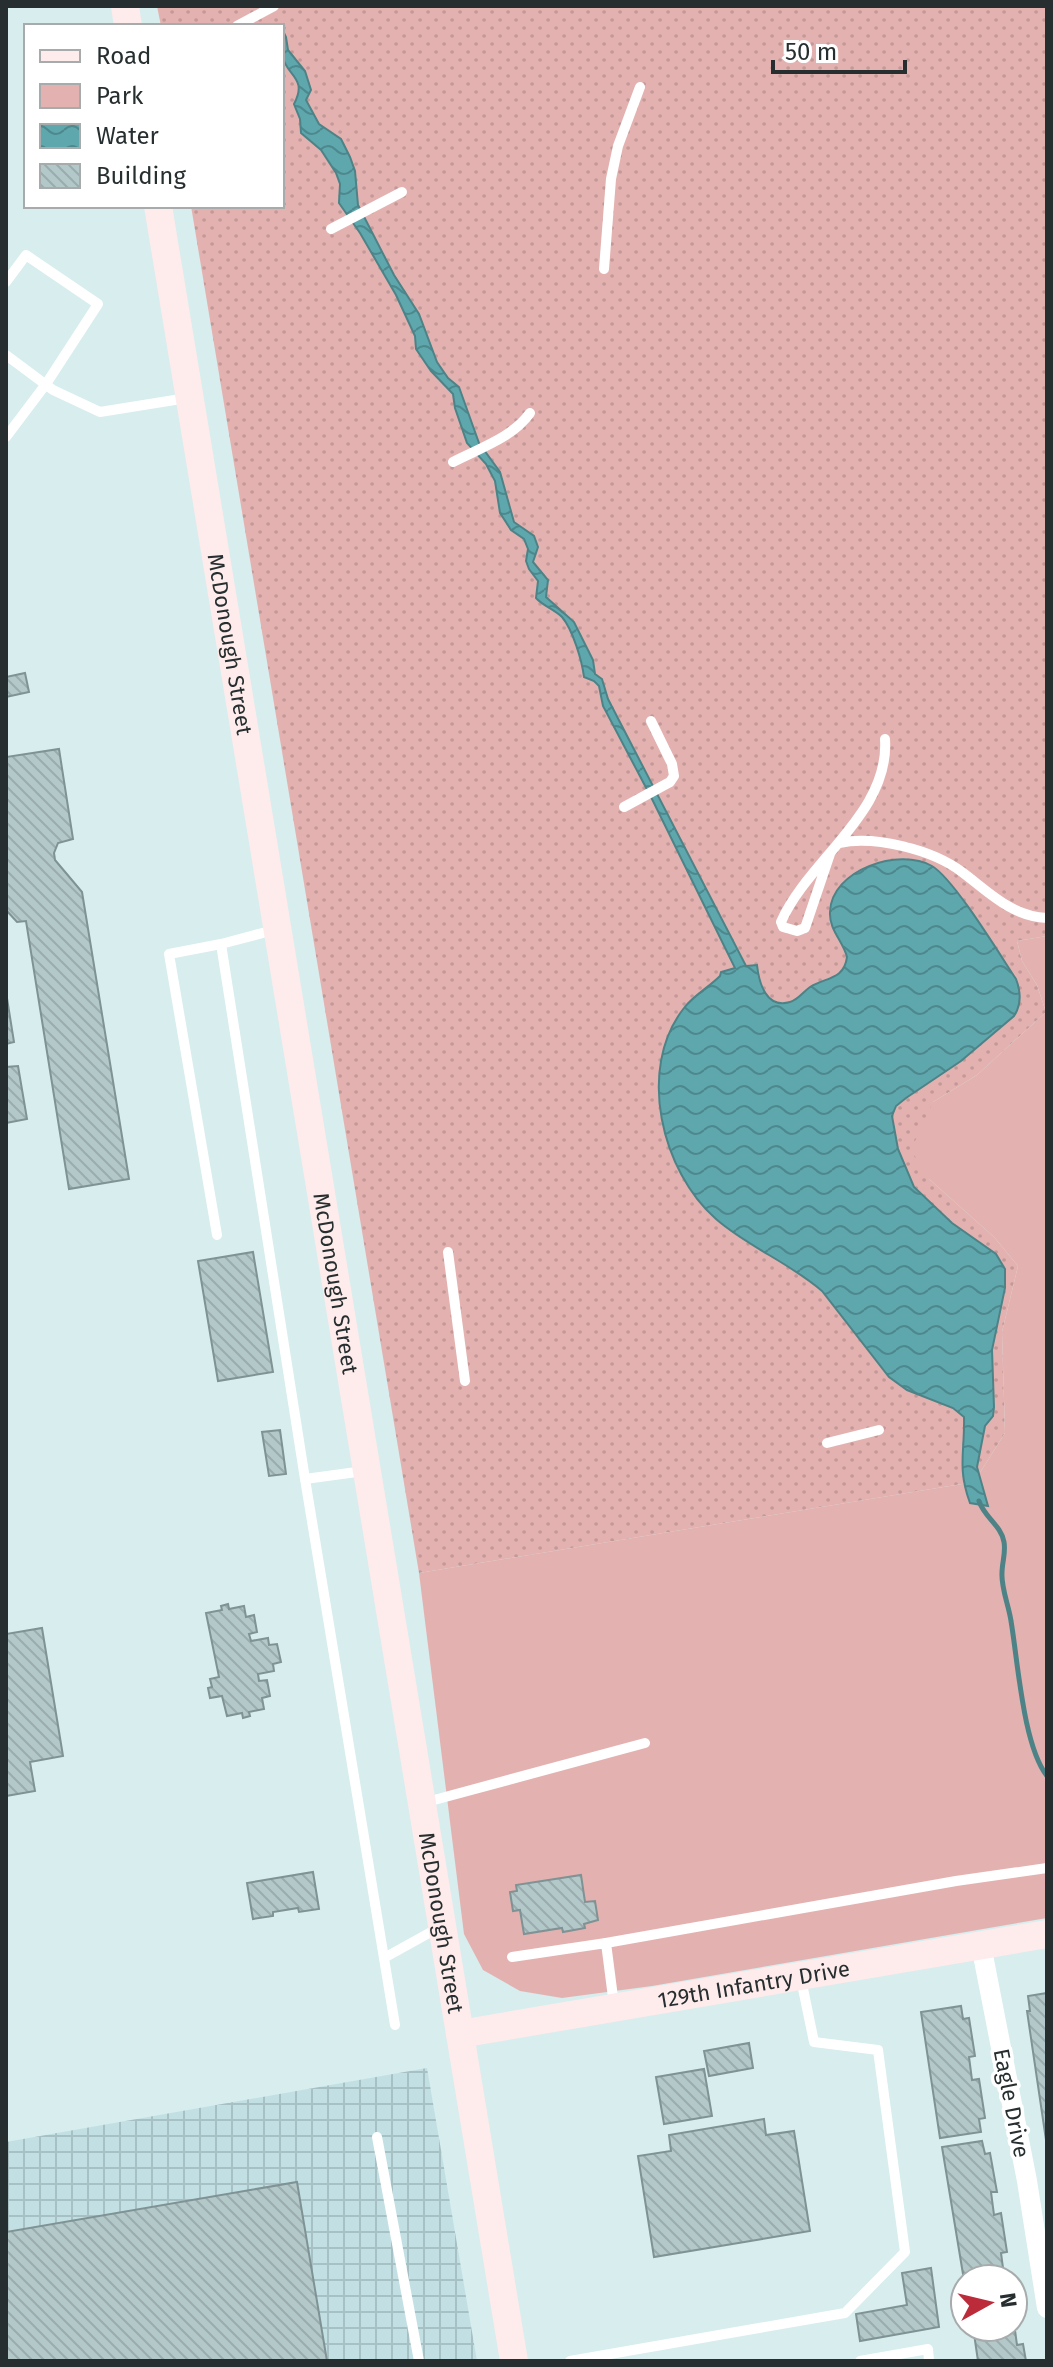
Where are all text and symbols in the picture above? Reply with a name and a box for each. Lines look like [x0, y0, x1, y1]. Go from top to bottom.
legend [24, 24, 284, 208]
scale bar [773, 24, 905, 74]
text: 50 m [785, 38, 837, 66]
text: Road [96, 42, 151, 70]
text: Park [96, 82, 144, 110]
text: Water [96, 122, 160, 150]
text: Building [96, 162, 186, 190]
street label: McDonough Street [202, 552, 258, 737]
street label: McDonough Street [307, 1191, 364, 1376]
street label: McDonough Street [413, 1830, 469, 2015]
street label: 129th Infantry Drive [656, 1955, 852, 2014]
street label: Eagle Drive [988, 2046, 1035, 2160]
north arrow [949, 2263, 1029, 2343]
text: N [994, 2291, 1023, 2309]

